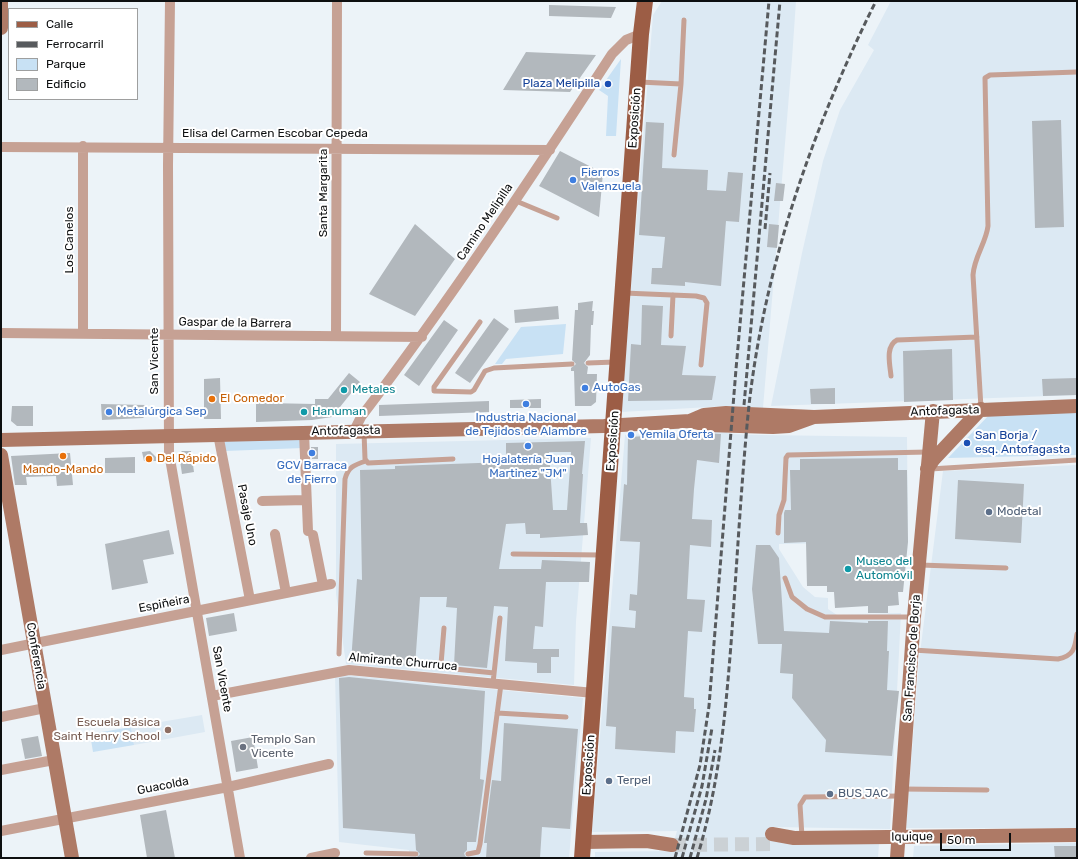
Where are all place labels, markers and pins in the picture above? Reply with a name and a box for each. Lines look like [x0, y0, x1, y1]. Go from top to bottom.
place label: Plaza Melipilla [523, 77, 600, 91]
marker: Plaza Melipilla [603, 79, 613, 89]
place label: Fierros Valenzuela [581, 166, 641, 194]
marker: Fierros Valenzuela [568, 175, 578, 185]
place label: AutoGas [593, 381, 641, 395]
place label: Metales [352, 383, 395, 397]
marker: AutoGas [580, 383, 590, 393]
marker: Metales [339, 385, 349, 395]
place label: El Comedor [220, 392, 284, 406]
marker: El Comedor [207, 394, 217, 404]
marker: Industria Nacional de Tejidos de Alambre [521, 399, 531, 409]
place label: Metalúrgica Sep [117, 405, 207, 419]
place label: Hanuman [312, 405, 366, 419]
marker: Metalúrgica Sep [104, 407, 114, 417]
marker: Hanuman [299, 407, 309, 417]
place label: Industria Nacional de Tejidos de Alambre [465, 411, 587, 439]
place label: Yemila Oferta [639, 428, 714, 442]
place label: San Borja / esq. Antofagasta [975, 429, 1070, 457]
marker: Yemila Oferta [626, 430, 636, 440]
marker: San Borja / esq. Antofagasta [962, 438, 972, 448]
marker: Hojalatería Juan Martinez "JM" [523, 441, 533, 451]
marker: GCV Barraca de Fierro [307, 448, 317, 458]
marker: Mando-Mando [58, 451, 68, 461]
place label: Del Rápido [157, 452, 216, 466]
place label: Hojalatería Juan Martinez "JM" [482, 453, 574, 481]
marker: Del Rápido [144, 454, 154, 464]
place label: GCV Barraca de Fierro [277, 459, 347, 487]
place label: Mando-Mando [23, 463, 103, 477]
place label: Modetal [997, 505, 1041, 519]
marker: Modetal [984, 507, 994, 517]
place label: Museo del Automóvil [856, 555, 913, 583]
marker: Museo del Automóvil [843, 564, 853, 574]
place label: Escuela Básica Saint Henry School [53, 716, 160, 744]
marker: Escuela Básica Saint Henry School [163, 725, 173, 735]
place label: Templo San Vicente [251, 733, 315, 761]
marker: Templo San Vicente [238, 742, 248, 752]
place label: Terpel [617, 774, 651, 788]
marker: Terpel [604, 776, 614, 786]
place label: BUS JAC [838, 787, 888, 801]
marker: BUS JAC [825, 789, 835, 799]

